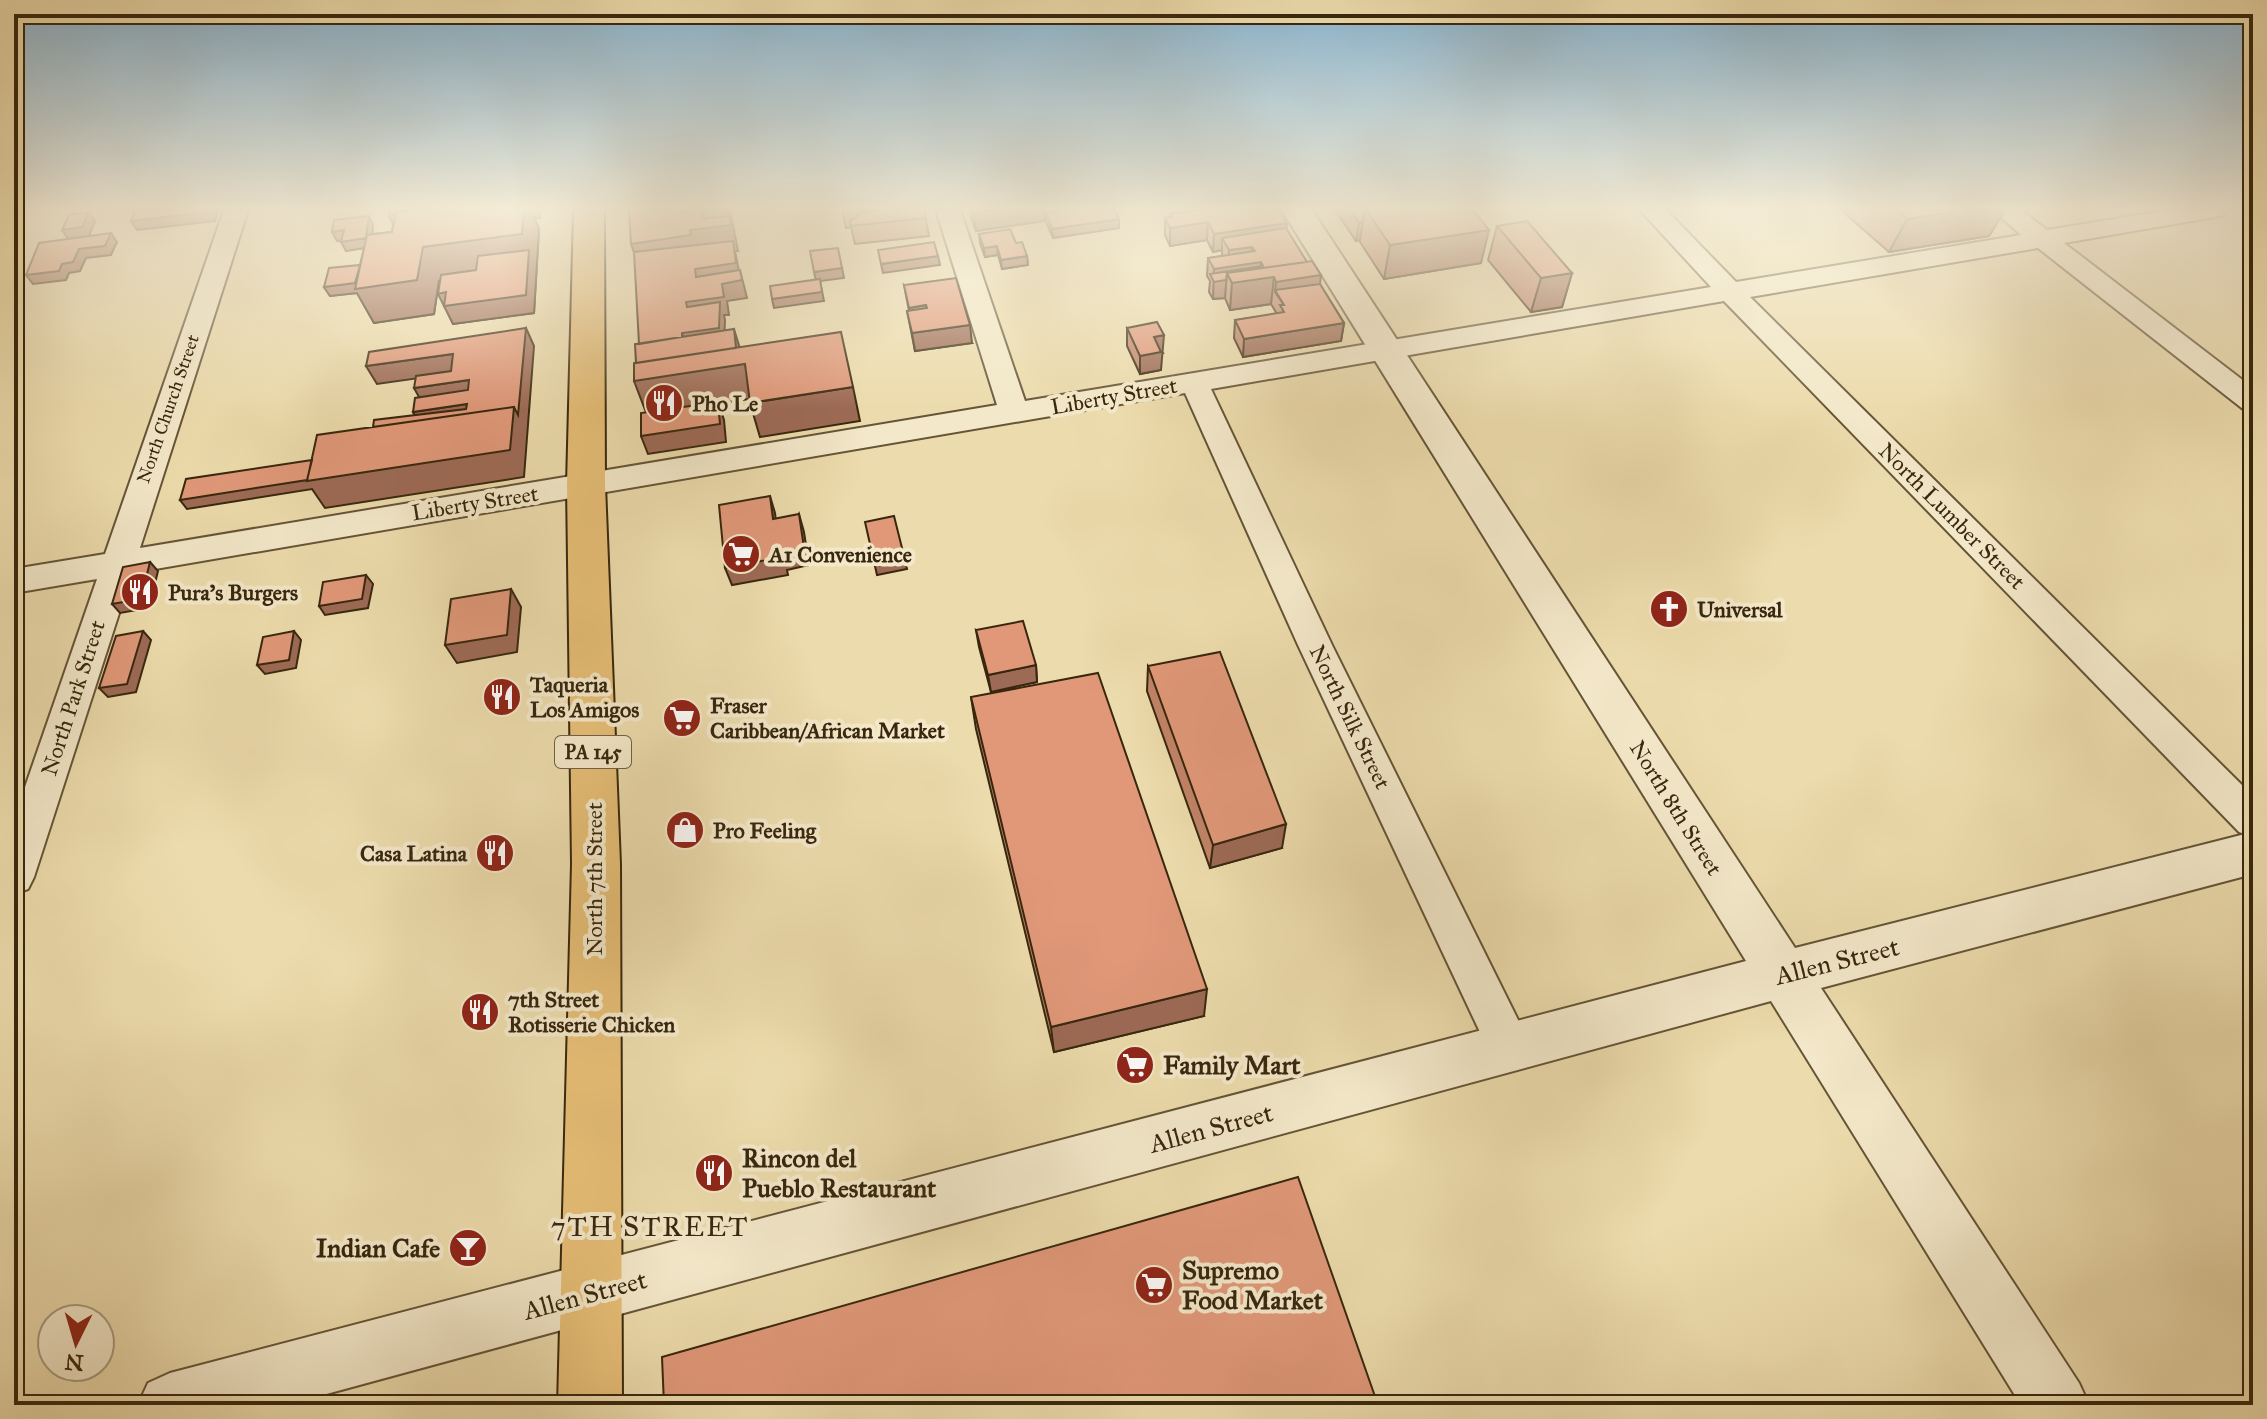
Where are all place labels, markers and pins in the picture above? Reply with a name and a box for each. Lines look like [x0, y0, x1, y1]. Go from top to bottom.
restaurant icon: Pho Le [643, 382, 685, 424]
place label: Pho Le [692, 390, 758, 417]
supermarket icon: A1 Convenience [720, 533, 762, 575]
place label: A1 Convenience [767, 541, 912, 568]
restaurant icon: Pura's Burgers [119, 571, 161, 613]
place label: Pura's Burgers [168, 579, 298, 606]
church icon: Universal [1648, 588, 1690, 630]
place label: Universal [1697, 596, 1784, 623]
place label: Taqueria Los Amigos [529, 671, 639, 723]
restaurant icon: Taqueria Los Amigos [481, 676, 523, 718]
place label: Fraser Caribbean/African Market [710, 692, 945, 744]
supermarket icon: Fraser Caribbean/African Market [661, 697, 703, 739]
shop icon: Pro Feeling [664, 809, 706, 851]
place label: Pro Feeling [713, 817, 817, 844]
restaurant icon: Casa Latina [474, 832, 516, 874]
place label: Casa Latina [360, 840, 468, 867]
place label: 7th Street Rotisserie Chicken [508, 986, 675, 1038]
restaurant icon: 7th Street Rotisserie Chicken [459, 991, 501, 1033]
supermarket icon: Family Mart [1114, 1044, 1156, 1086]
place label: Family Mart [1163, 1049, 1301, 1081]
place label: Rincon del Pueblo Restaurant [742, 1142, 937, 1204]
restaurant icon: Rincon del Pueblo Restaurant [693, 1152, 735, 1194]
bar icon: Indian Cafe [447, 1227, 489, 1269]
place label: Indian Cafe [316, 1232, 440, 1264]
place label: Supremo Food Market [1182, 1254, 1324, 1316]
supermarket icon: Supremo Food Market [1133, 1264, 1175, 1306]

